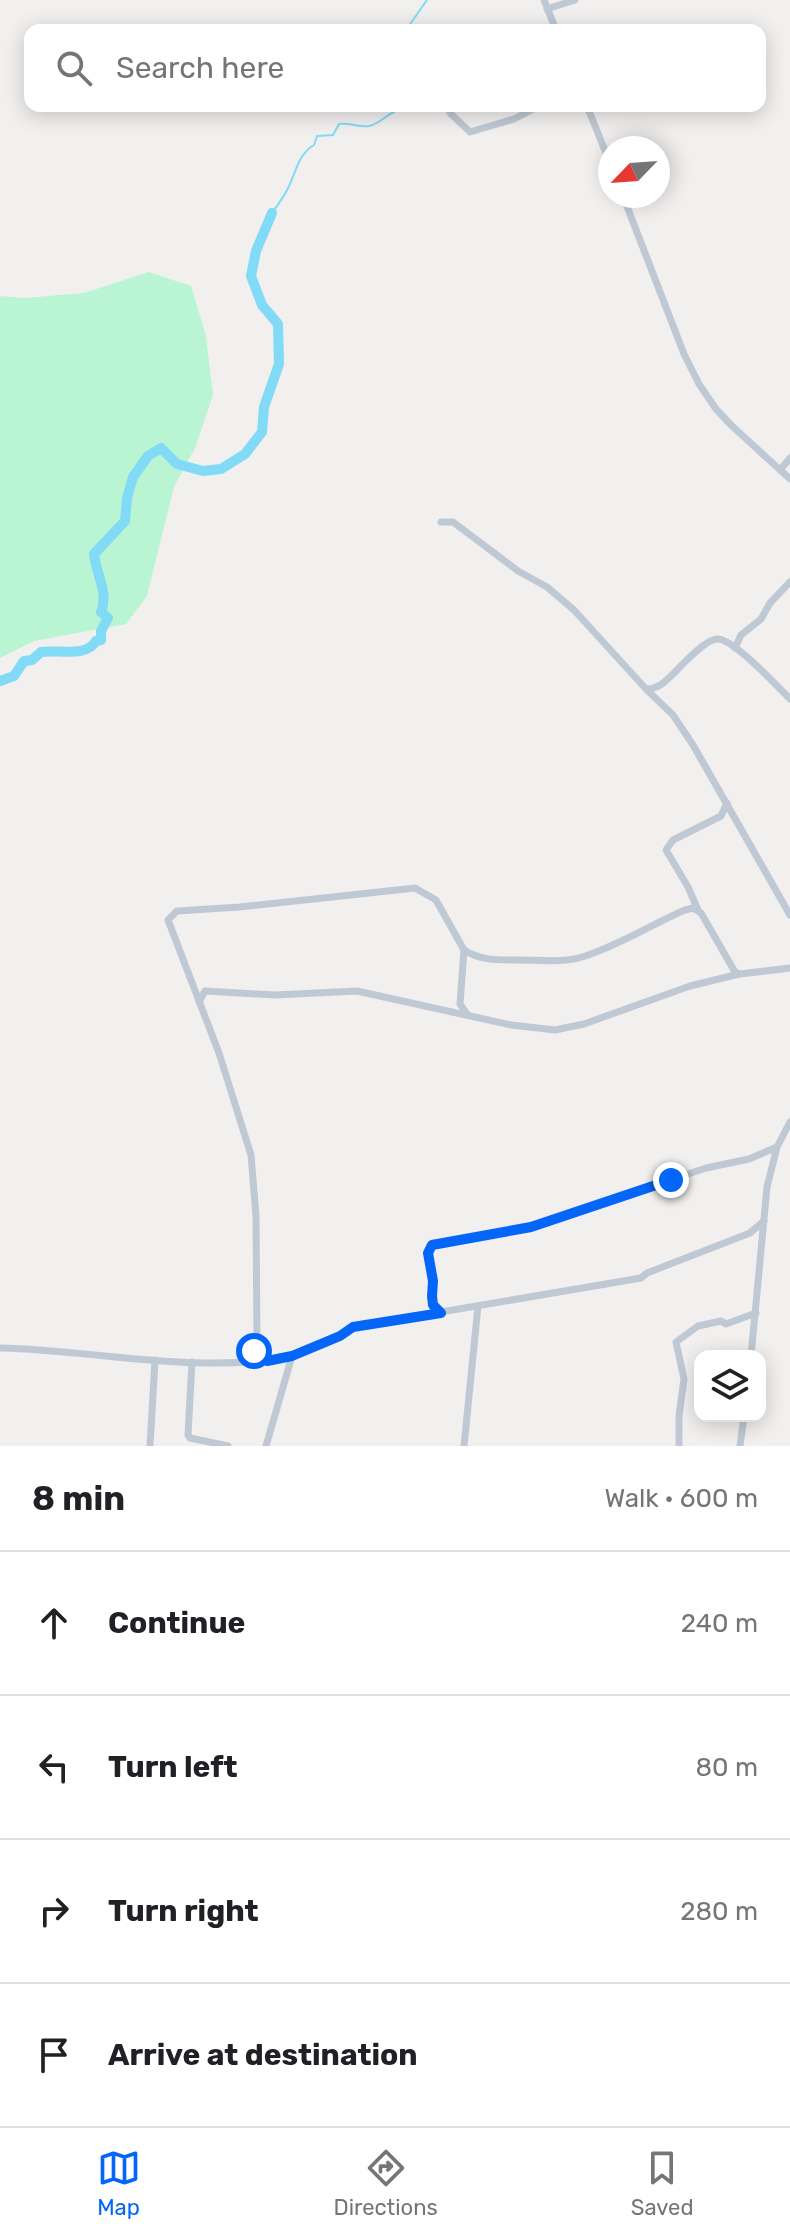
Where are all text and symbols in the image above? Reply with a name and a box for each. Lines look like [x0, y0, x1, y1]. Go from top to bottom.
search box [24, 24, 766, 112]
icon: search [52, 46, 96, 90]
text: Search here [116, 50, 284, 86]
north arrow [598, 136, 670, 208]
route end [653, 1162, 689, 1198]
route start [236, 1333, 272, 1369]
map controls [694, 1350, 766, 1422]
button: layers [694, 1350, 766, 1422]
text: 8 min [32, 1478, 125, 1519]
text: Walk · 600 m [604, 1483, 758, 1514]
icon: ahead [32, 1601, 76, 1645]
text: Continue [108, 1605, 245, 1641]
text: 240 m [681, 1608, 758, 1639]
icon: left [32, 1745, 76, 1789]
text: Turn left [108, 1749, 238, 1785]
text: 80 m [695, 1752, 758, 1783]
icon: right [32, 1889, 76, 1933]
text: Turn right [108, 1893, 259, 1929]
text: 280 m [680, 1896, 758, 1927]
icon: arrive [32, 2033, 76, 2077]
text: Arrive at destination [108, 2037, 418, 2073]
tab: Map [97, 2146, 141, 2221]
tab: Directions [334, 2146, 438, 2221]
tab: Saved [631, 2146, 694, 2221]

